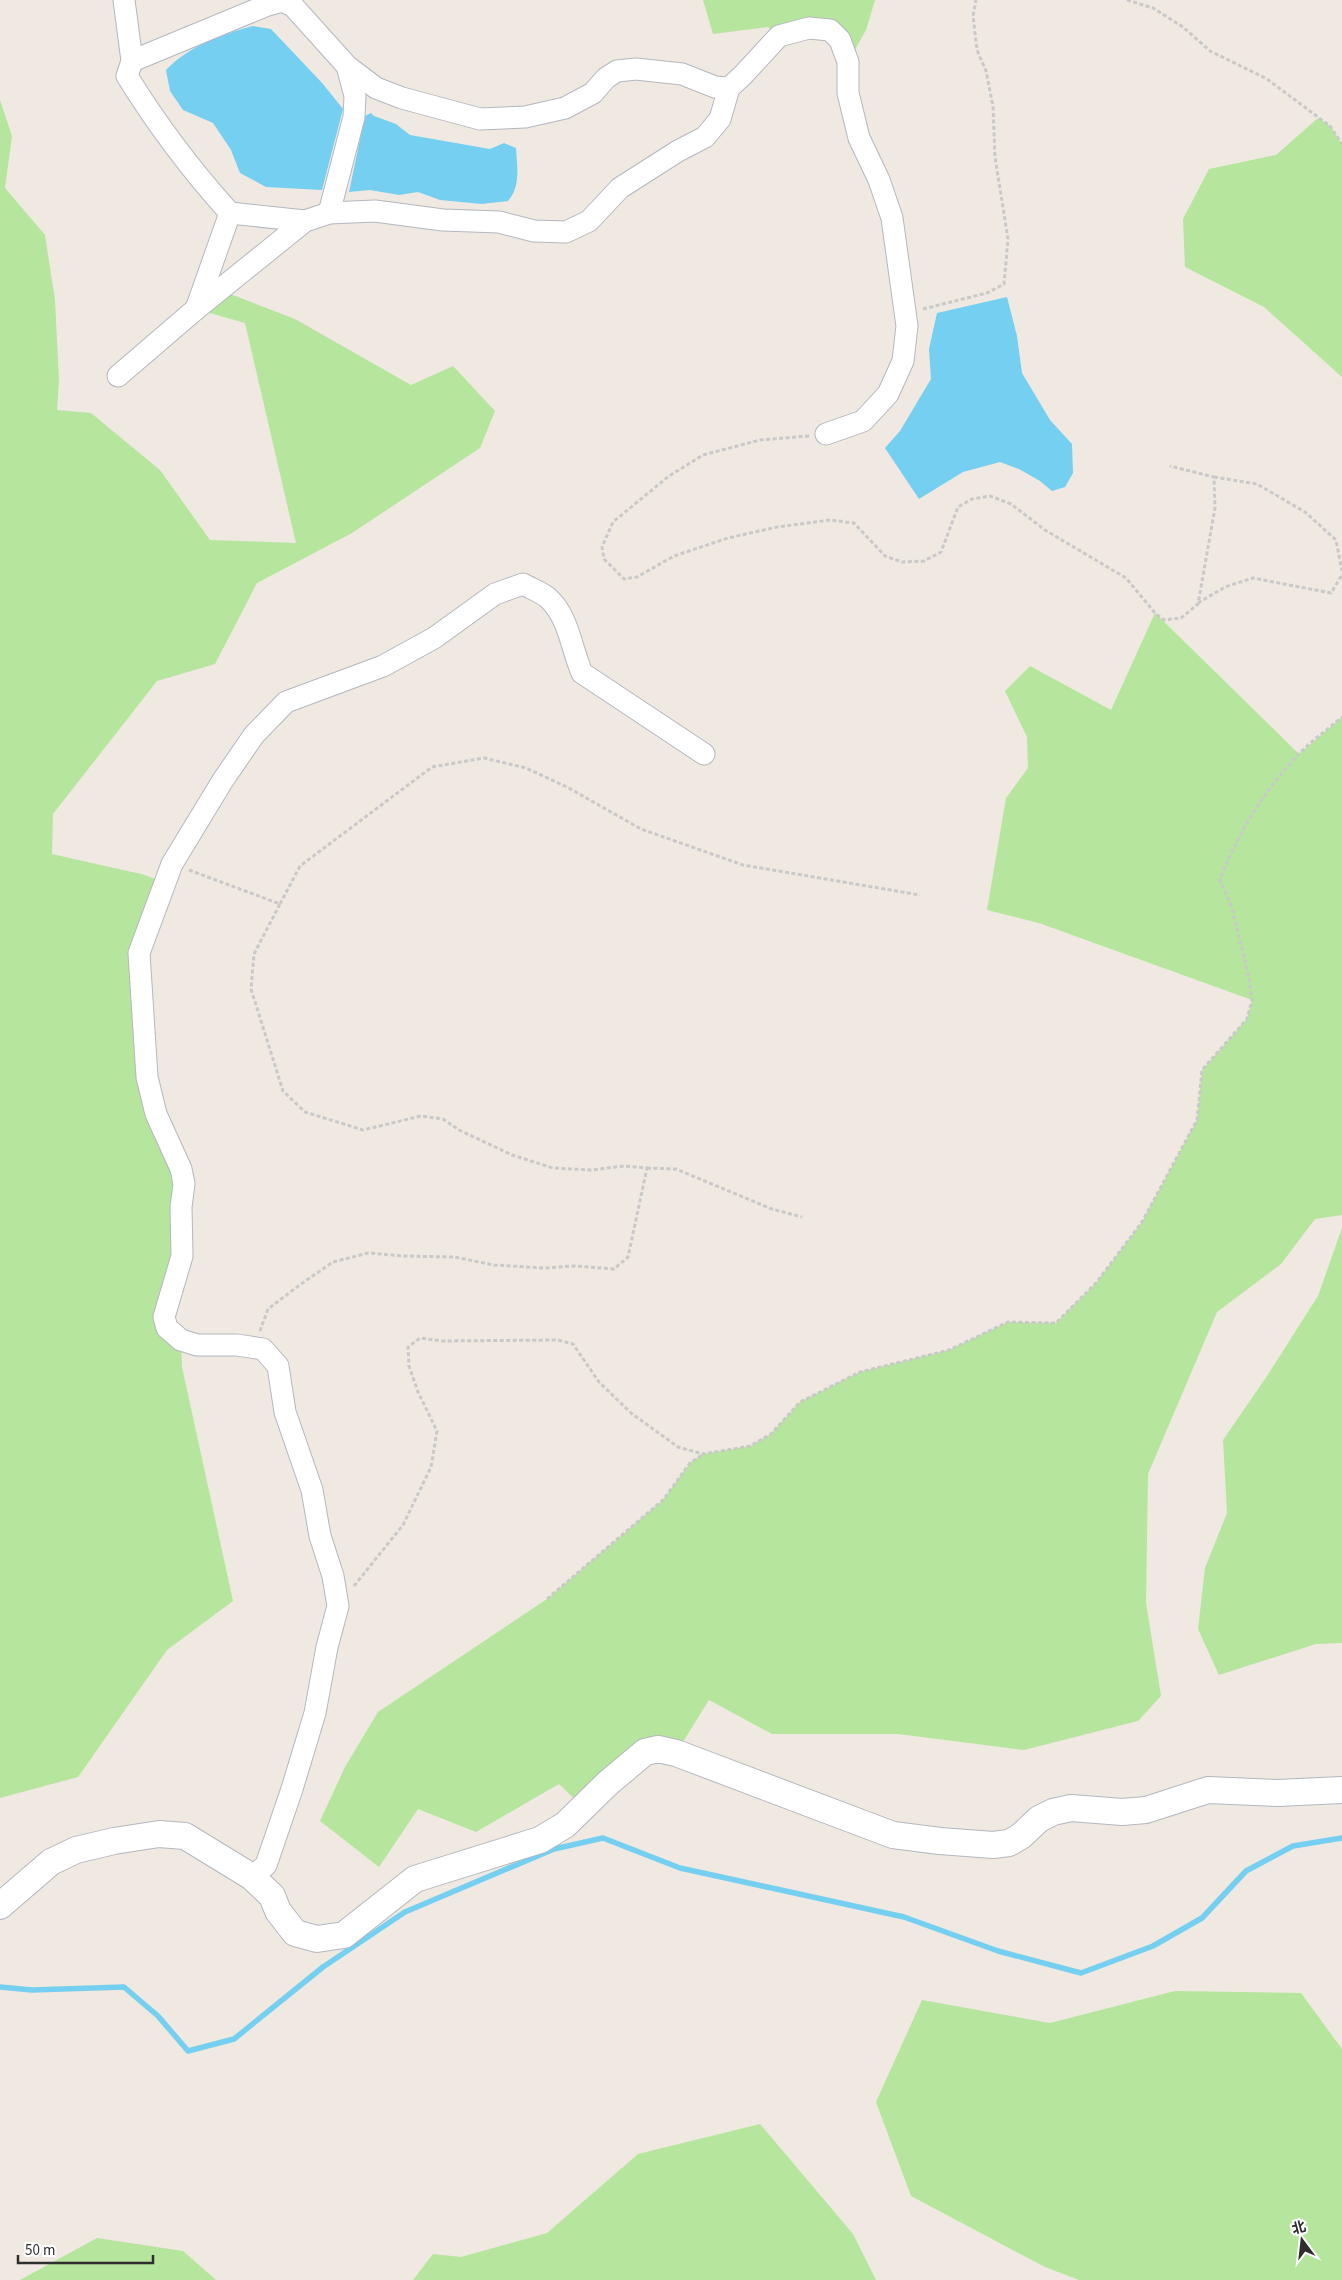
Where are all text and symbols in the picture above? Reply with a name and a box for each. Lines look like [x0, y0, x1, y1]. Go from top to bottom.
north arrow [1277, 2215, 1327, 2265]
text: 北 [1290, 2217, 1308, 2240]
scale bar [18, 2232, 152, 2264]
text: 50 m [25, 2240, 55, 2261]

